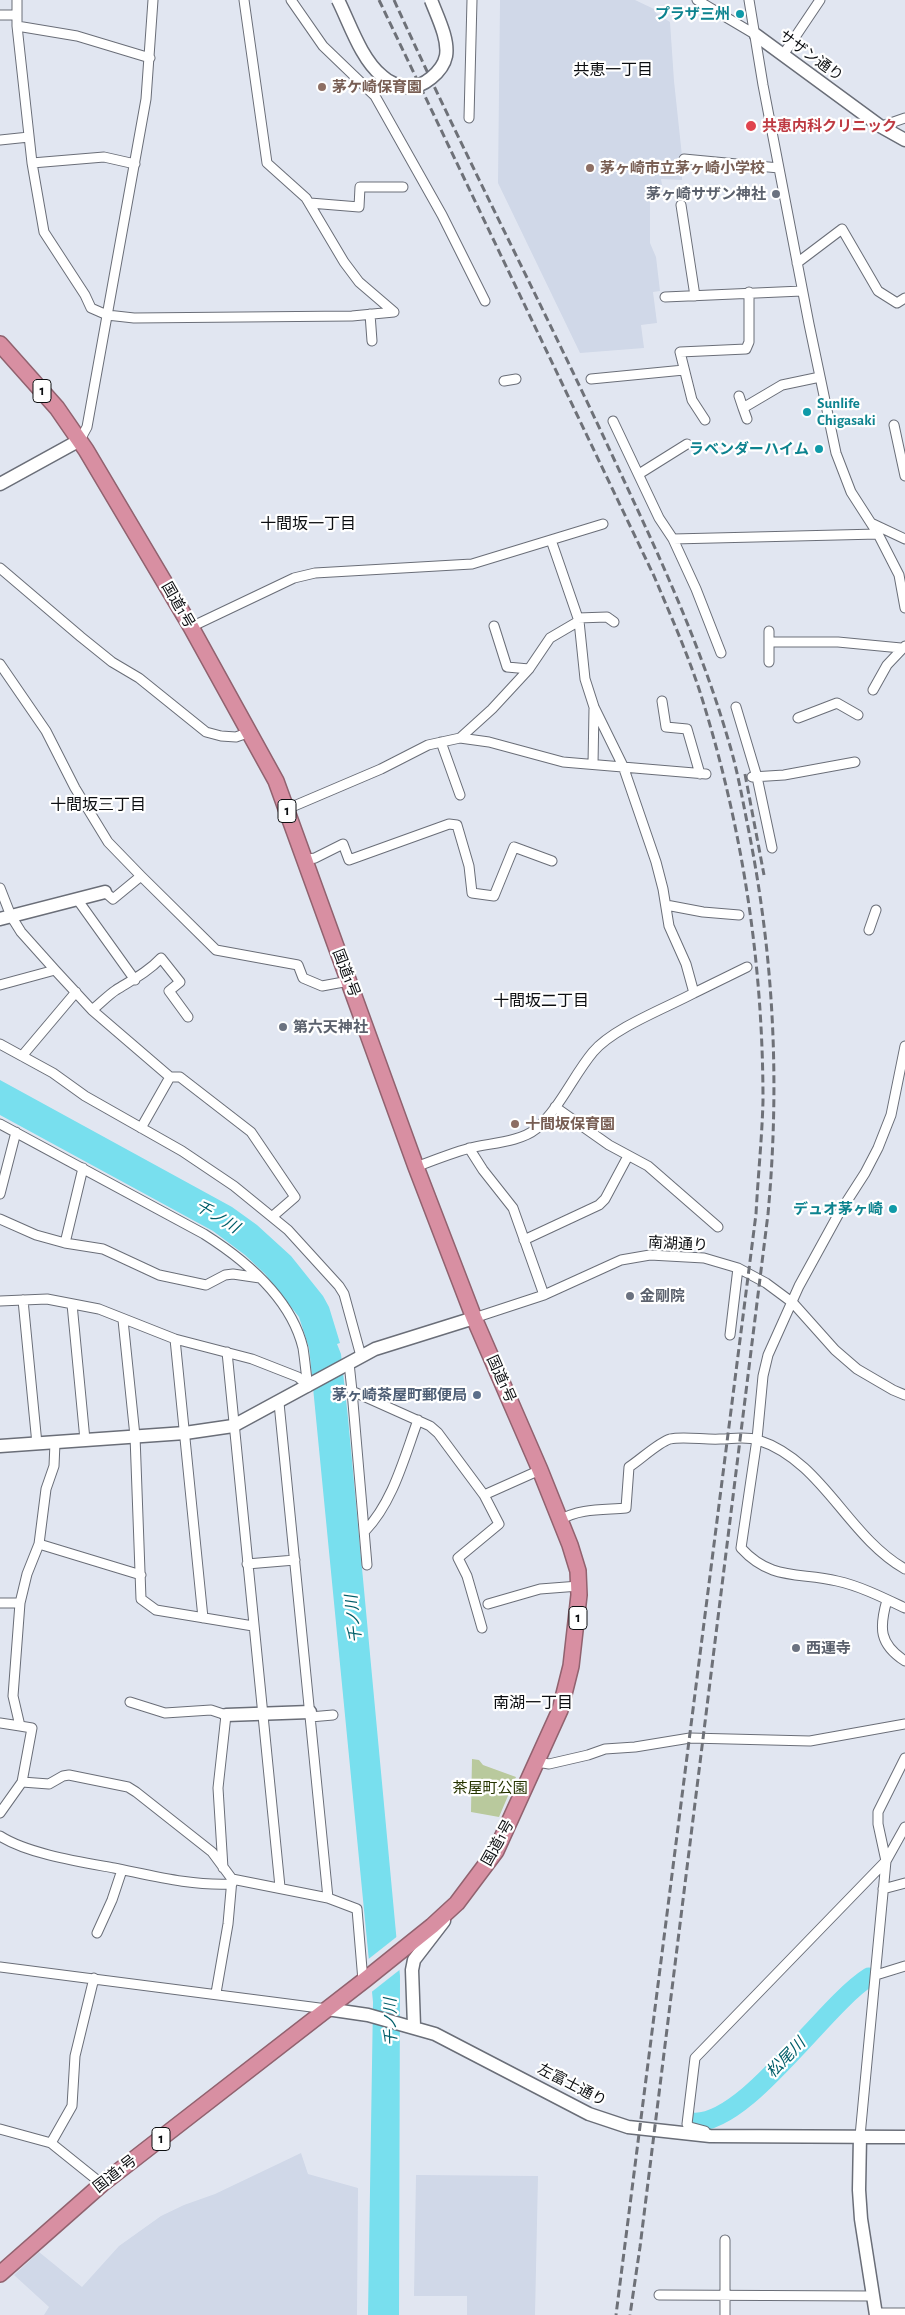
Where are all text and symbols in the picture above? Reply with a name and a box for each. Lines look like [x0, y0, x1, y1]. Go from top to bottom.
place label: プラザ三州 [655, 5, 730, 23]
marker: プラザ三州 [734, 8, 746, 20]
street label: サザン通り [775, 27, 847, 85]
district label: 共恵一丁目 [573, 60, 653, 80]
place label: 茅ケ崎保育園 [332, 78, 422, 96]
marker: 茅ケ崎保育園 [316, 81, 328, 93]
place label: 共恵内科クリニック [762, 117, 897, 135]
marker: 共恵内科クリニック [744, 119, 758, 133]
place label: 茅ヶ崎市立茅ヶ崎小学校 [600, 159, 765, 177]
marker: 茅ヶ崎市立茅ヶ崎小学校 [584, 162, 596, 174]
place label: 茅ヶ崎サザン神社 [646, 185, 766, 203]
marker: 茅ヶ崎サザン神社 [770, 188, 782, 200]
road number: 1 [33, 380, 51, 402]
place label: Sunlife Chigasaki [817, 394, 876, 429]
marker: Sunlife Chigasaki [801, 406, 813, 418]
place label: ラベンダーハイム [689, 440, 809, 458]
marker: ラベンダーハイム [813, 443, 825, 455]
district label: 十間坂一丁目 [260, 514, 356, 534]
street label: 国道1号 [158, 579, 198, 631]
district label: 十間坂三丁目 [50, 795, 146, 815]
road number: 1 [278, 799, 296, 822]
street label: 国道1号 [329, 946, 363, 1000]
district label: 十間坂二丁目 [493, 991, 589, 1011]
place label: 第六天神社 [293, 1018, 368, 1036]
marker: 第六天神社 [277, 1021, 289, 1033]
place label: 十間坂保育園 [525, 1115, 615, 1133]
marker: 十間坂保育園 [509, 1118, 521, 1130]
water label: 千ノ川 [191, 1196, 243, 1238]
place label: デュオ茅ヶ崎 [793, 1200, 883, 1218]
marker: デュオ茅ヶ崎 [887, 1203, 899, 1215]
street label: 南湖通り [648, 1233, 708, 1255]
place label: 金剛院 [640, 1287, 685, 1305]
marker: 金剛院 [624, 1290, 636, 1302]
street label: 国道1号 [483, 1352, 519, 1406]
place label: 茅ヶ崎茶屋町郵便局 [332, 1386, 467, 1404]
marker: 茅ヶ崎茶屋町郵便局 [471, 1389, 483, 1401]
water label: 千ノ川 [342, 1594, 366, 1644]
road number: 1 [569, 1606, 587, 1630]
place label: 西運寺 [806, 1639, 851, 1657]
marker: 西運寺 [790, 1642, 802, 1654]
district label: 南湖一丁目 [493, 1693, 573, 1713]
park label: 茶屋町公園 [453, 1779, 527, 1797]
street label: 国道1号 [478, 1817, 518, 1869]
water label: 千ノ川 [381, 1998, 401, 2046]
water label: 松尾川 [762, 2034, 810, 2082]
street label: 左富士通り [535, 2060, 609, 2110]
road number: 1 [152, 2128, 170, 2150]
street label: 国道1号 [90, 2151, 140, 2197]

